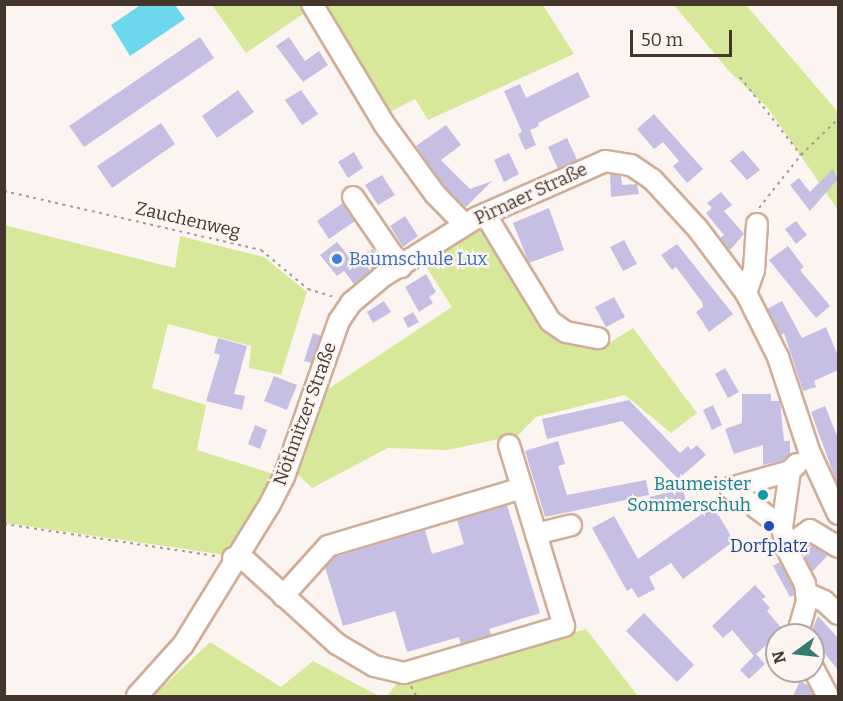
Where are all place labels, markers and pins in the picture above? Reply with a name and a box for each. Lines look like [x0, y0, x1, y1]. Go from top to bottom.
place label: Baumschule Lux [349, 248, 488, 270]
marker: Baumschule Lux [330, 252, 344, 266]
place label: Baumeister Sommerschuh [627, 474, 751, 516]
marker: Baumeister Sommerschuh [756, 488, 770, 502]
marker: Dorfplatz [762, 519, 776, 533]
place label: Dorfplatz [730, 535, 808, 557]

